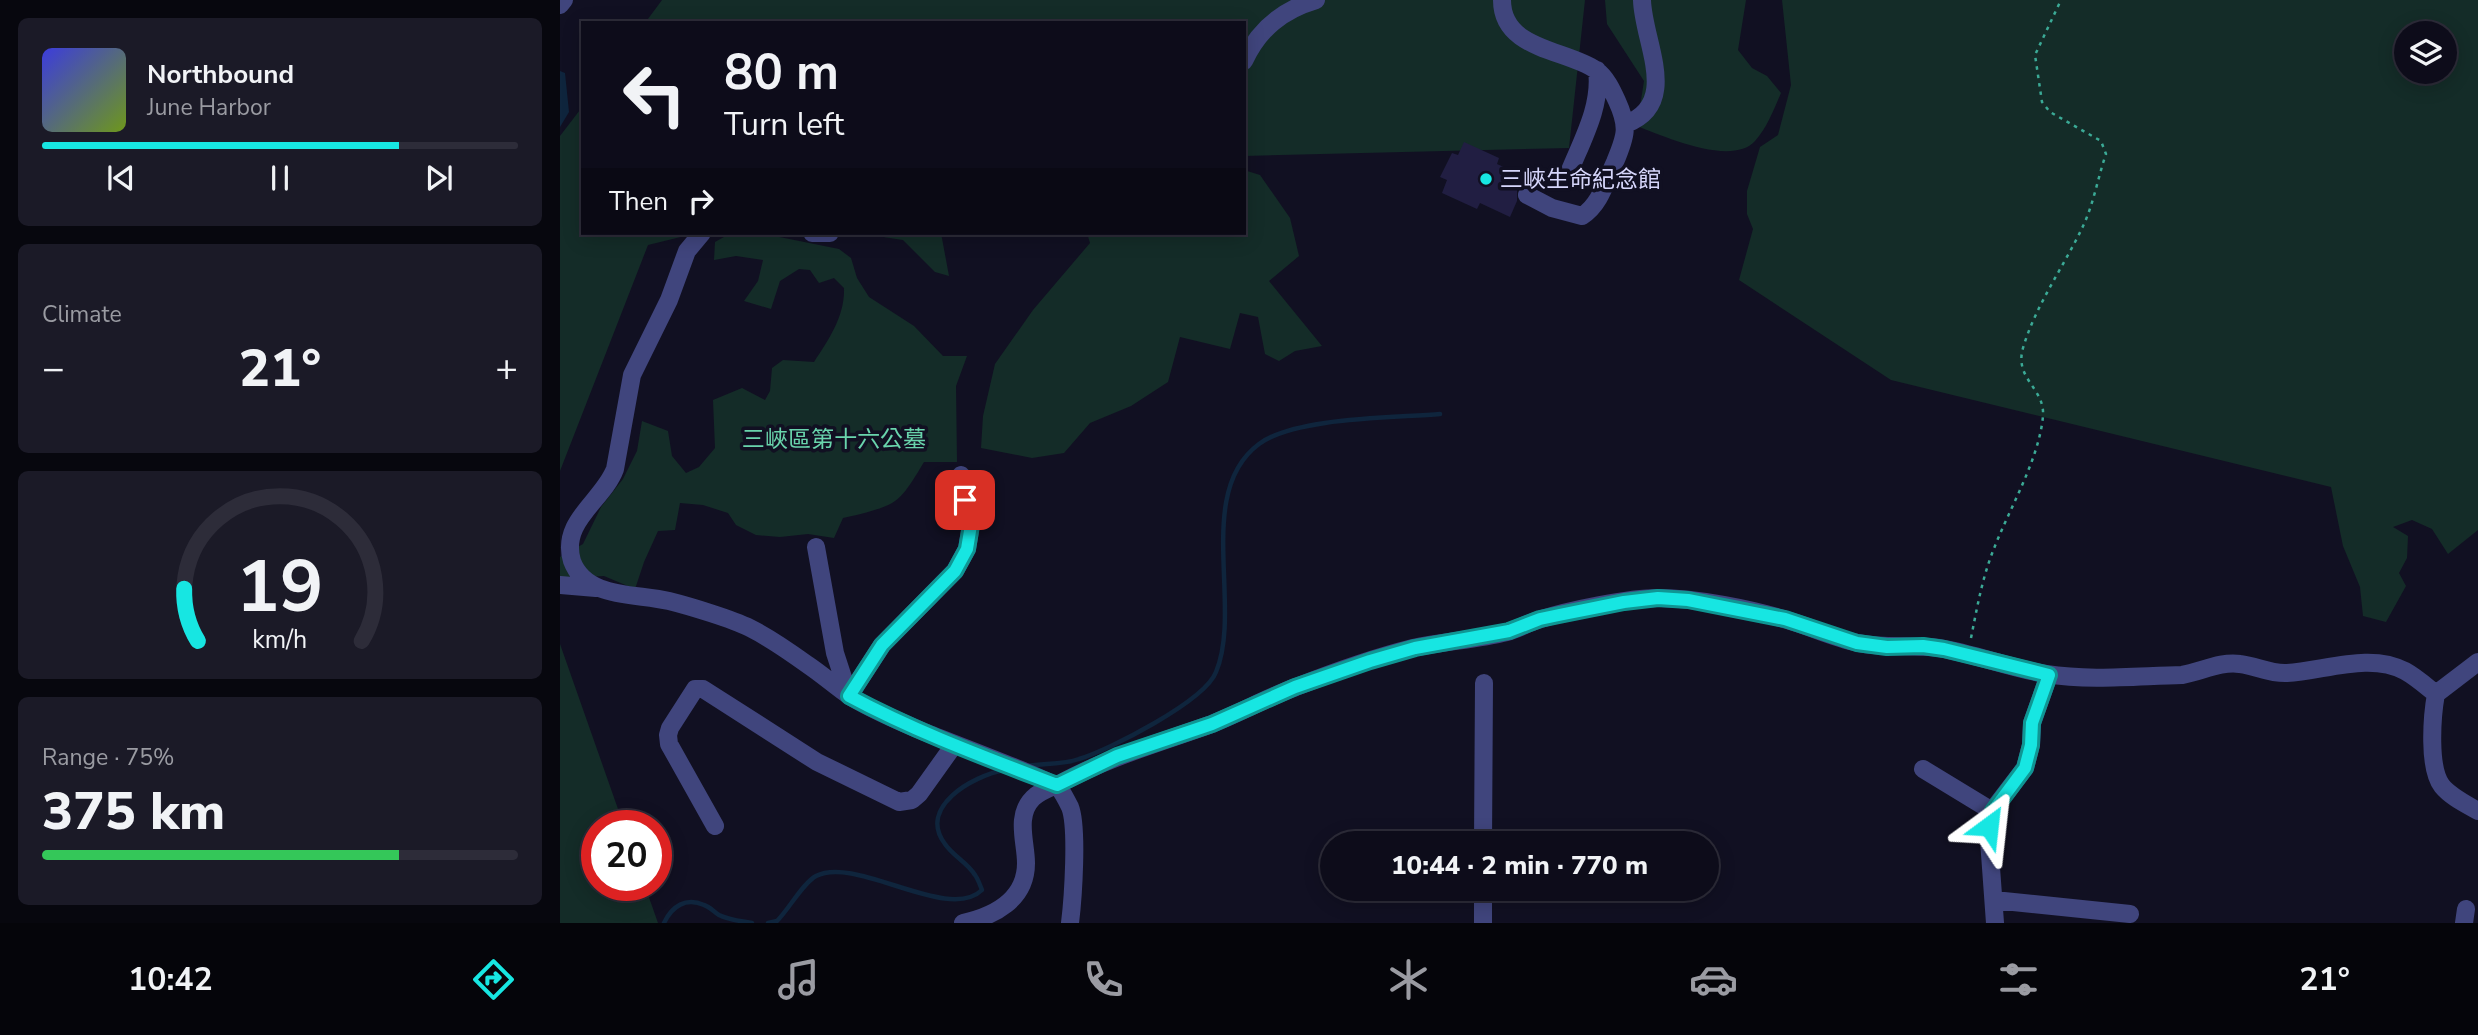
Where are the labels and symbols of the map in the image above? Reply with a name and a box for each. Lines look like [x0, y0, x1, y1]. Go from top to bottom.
place label: 三峽生命紀念館 [1500, 164, 1661, 195]
marker: 三峽生命紀念館 [1478, 171, 1494, 187]
park label: 三峽區第十六公墓 [742, 424, 926, 455]
pin [935, 470, 995, 530]
position arrow [1952, 789, 2026, 863]
speed limit sign: 20 [581, 810, 672, 901]

